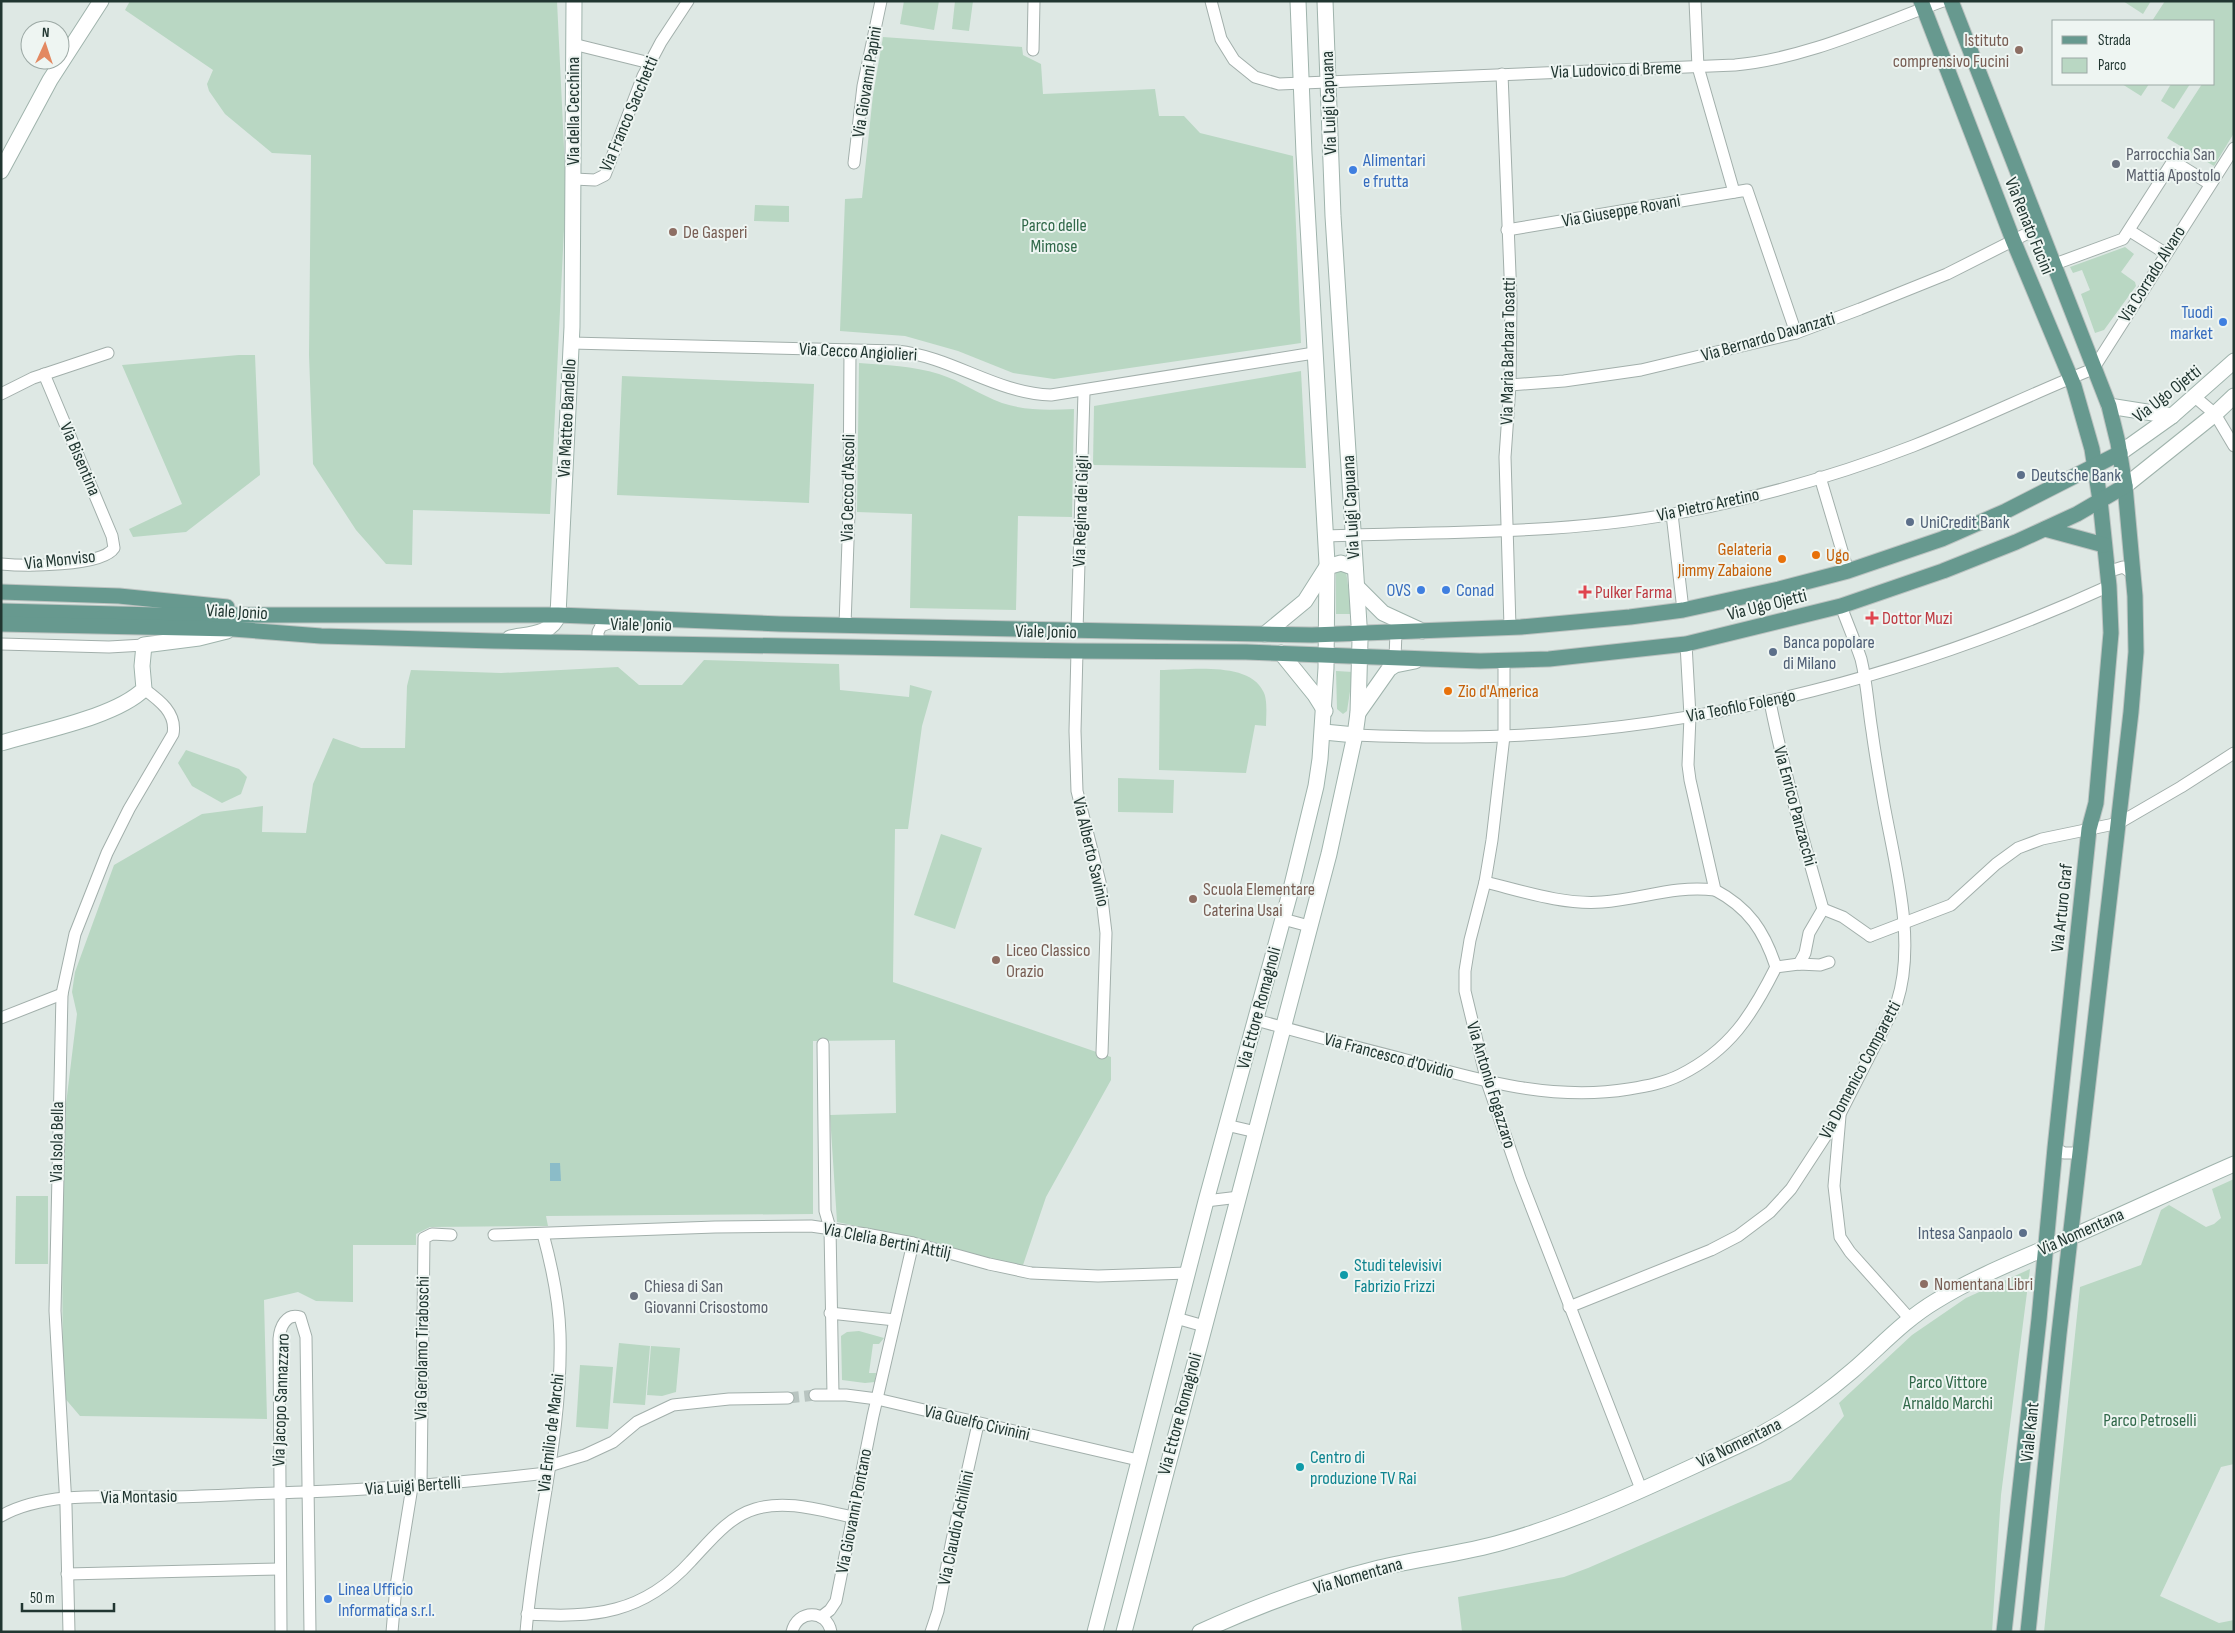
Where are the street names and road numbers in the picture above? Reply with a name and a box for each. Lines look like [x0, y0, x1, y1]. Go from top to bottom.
street label: Via Giovanni Papini [848, 25, 886, 139]
street label: Via Luigi Capuana [1317, 51, 1341, 155]
street label: Via Franco Sacchetti [595, 53, 663, 175]
street label: Via della Cecchina [563, 57, 584, 165]
street label: Via Ludovico di Breme [1550, 57, 1682, 83]
street label: Via Renato Fucini [2000, 174, 2058, 278]
street label: Via Giuseppe Rovani [1560, 190, 1682, 232]
street label: Via Corrado Alvaro [2114, 222, 2190, 326]
street label: Via Maria Barbara Tosatti [1496, 277, 1520, 425]
street label: Via Bernardo Davanzati [1699, 308, 1837, 366]
street label: Via Cecco Angiolieri [798, 338, 918, 366]
street label: Via Matteo Bandello [553, 358, 581, 478]
street label: Via Ugo Ojetti [2129, 361, 2205, 427]
street label: Via Bisentina [55, 419, 105, 499]
street label: Via Cecco d'Ascoli [837, 434, 859, 542]
street label: Via Luigi Capuana [1338, 454, 1364, 560]
street label: Via Regina dei Gigli [1069, 455, 1093, 567]
street label: Via Pietro Aretino [1655, 484, 1761, 526]
street label: Via Monviso [23, 546, 97, 574]
street label: Via Ugo Ojetti [1725, 585, 1809, 625]
street label: Viale Jonio [206, 600, 268, 624]
street label: Viale Jonio [610, 614, 672, 636]
street label: Viale Jonio [1015, 621, 1077, 643]
street label: Via Teofilo Folengo [1685, 685, 1797, 727]
street label: Via Enrico Panzacchi [1769, 744, 1821, 868]
street label: Via Alberto Savinio [1068, 795, 1114, 909]
street label: Via Arturo Graf [2047, 862, 2077, 953]
street label: Via Ettore Romagnoli [1233, 945, 1285, 1071]
street label: Via Domenico Comparetti [1815, 997, 1905, 1143]
street label: Via Antonio Fogazzaro [1462, 1019, 1520, 1151]
street label: Via Francesco d'Ovidio [1322, 1029, 1456, 1083]
street label: Via Isola Bella [46, 1101, 68, 1183]
street label: Via Nomentana [2035, 1204, 2127, 1260]
street label: Via Clelia Bertini Attilj [821, 1218, 953, 1264]
street label: Via Gerolamo Tiraboschi [410, 1276, 434, 1420]
street label: Via Jacopo Sannazzaro [268, 1333, 294, 1467]
street label: Via Ettore Romagnoli [1154, 1351, 1206, 1477]
street label: Via Emilio de Marchi [533, 1373, 569, 1493]
street label: Via Guelfo Civinini [922, 1401, 1032, 1445]
street label: Viale Kant [2016, 1401, 2044, 1463]
street label: Via Nomentana [1693, 1413, 1785, 1472]
street label: Via Giovanni Pontano [832, 1447, 876, 1575]
street label: Via Claudio Achillini [934, 1469, 978, 1587]
street label: Via Luigi Bertelli [364, 1472, 462, 1500]
street label: Via Montasio [100, 1486, 178, 1508]
street label: Via Nomentana [1311, 1553, 1405, 1599]

